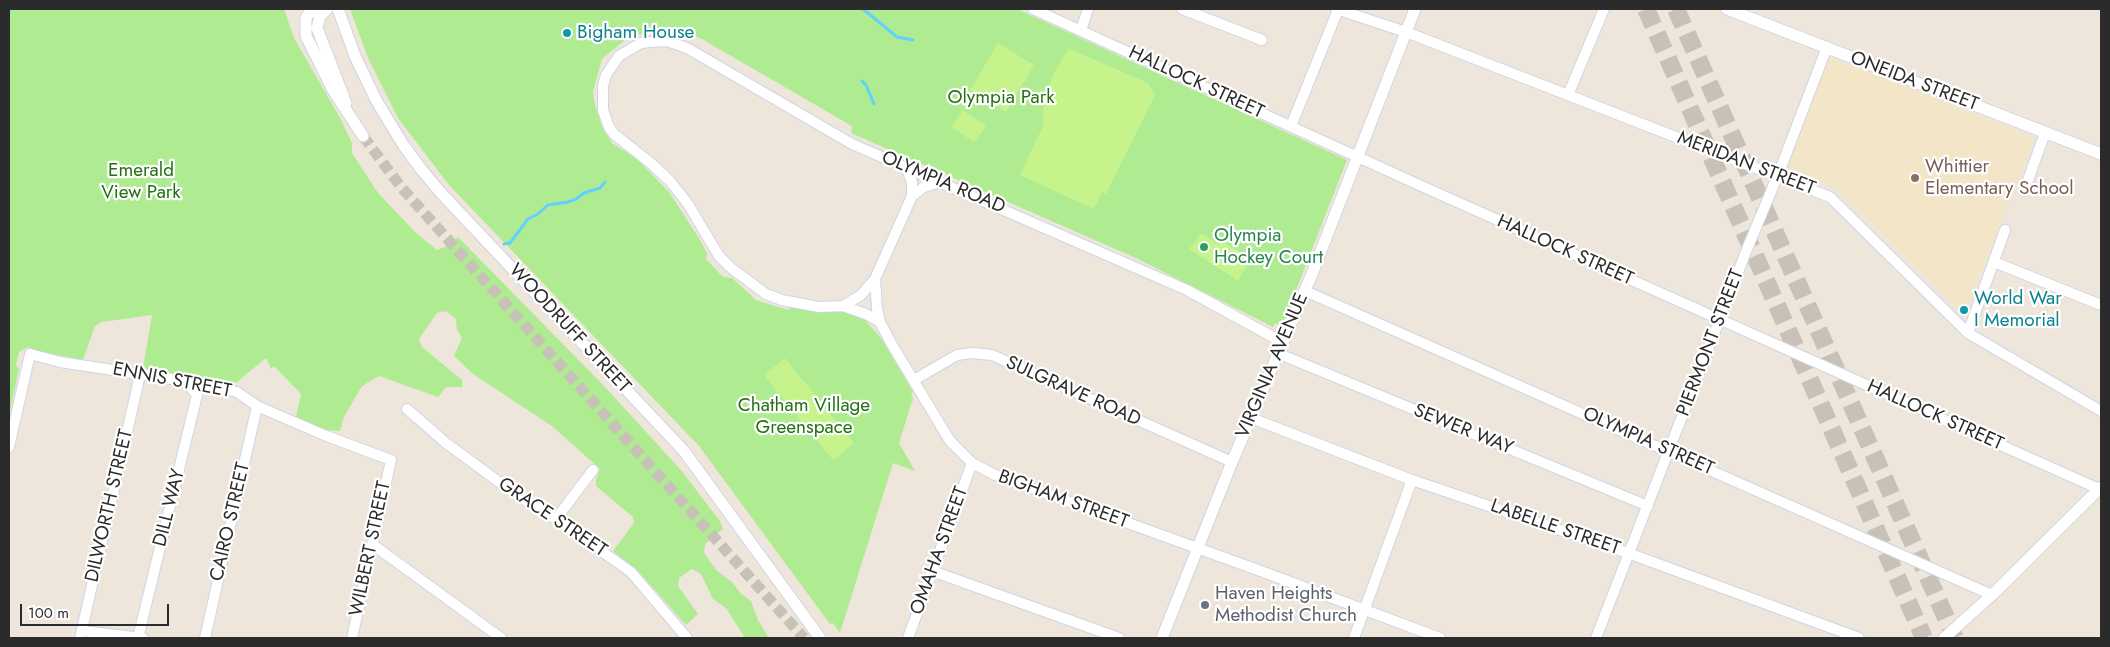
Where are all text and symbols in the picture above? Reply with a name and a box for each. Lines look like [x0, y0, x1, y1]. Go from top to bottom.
place label: Bigham House [577, 22, 694, 44]
marker: Bigham House [561, 27, 573, 39]
street label: HALLOCK STREET [1125, 42, 1267, 124]
street label: ONEIDA STREET [1847, 47, 1981, 117]
park label: Olympia Park [947, 87, 1055, 109]
street label: MERIDAN STREET [1674, 127, 1818, 201]
street label: OLYMPIA ROAD [878, 147, 1008, 219]
place label: Whittier Elementary School [1925, 156, 2074, 200]
park label: Emerald View Park [101, 160, 181, 204]
marker: Whittier Elementary School [1909, 172, 1921, 184]
street label: HALLOCK STREET [1493, 211, 1637, 291]
place label: Olympia Hockey Court [1214, 225, 1323, 269]
marker: Olympia Hockey Court [1198, 241, 1210, 253]
street label: WOODRUFF STREET [503, 260, 635, 398]
street label: PIERMONT STREET [1673, 266, 1749, 420]
place label: World War I Memorial [1974, 288, 2062, 332]
street label: VIRGINIA AVENUE [1232, 290, 1314, 442]
marker: World War I Memorial [1958, 304, 1970, 316]
street label: SULGRAVE ROAD [1002, 352, 1144, 432]
street label: ENNIS STREET [111, 358, 233, 404]
street label: HALLOCK STREET [1863, 376, 2007, 456]
park label: Chatham Village Greenspace [738, 395, 870, 439]
street label: SEWER WAY [1410, 400, 1516, 460]
street label: OLYMPIA STREET [1579, 403, 1717, 481]
street label: DILWORTH STREET [81, 427, 139, 585]
street label: CAIRO STREET [206, 461, 256, 583]
street label: BIGHAM STREET [995, 466, 1131, 534]
street label: DILL WAY [149, 467, 191, 549]
street label: GRACE STREET [493, 473, 611, 563]
street label: WILBERT STREET [346, 479, 396, 619]
street label: OMAHA STREET [906, 484, 974, 618]
street label: LABELLE STREET [1487, 495, 1623, 561]
place label: Haven Heights Methodist Church [1215, 583, 1357, 627]
scale bar [22, 594, 171, 626]
marker: Haven Heights Methodist Church [1199, 599, 1211, 611]
text: 100 m [28, 602, 69, 624]

